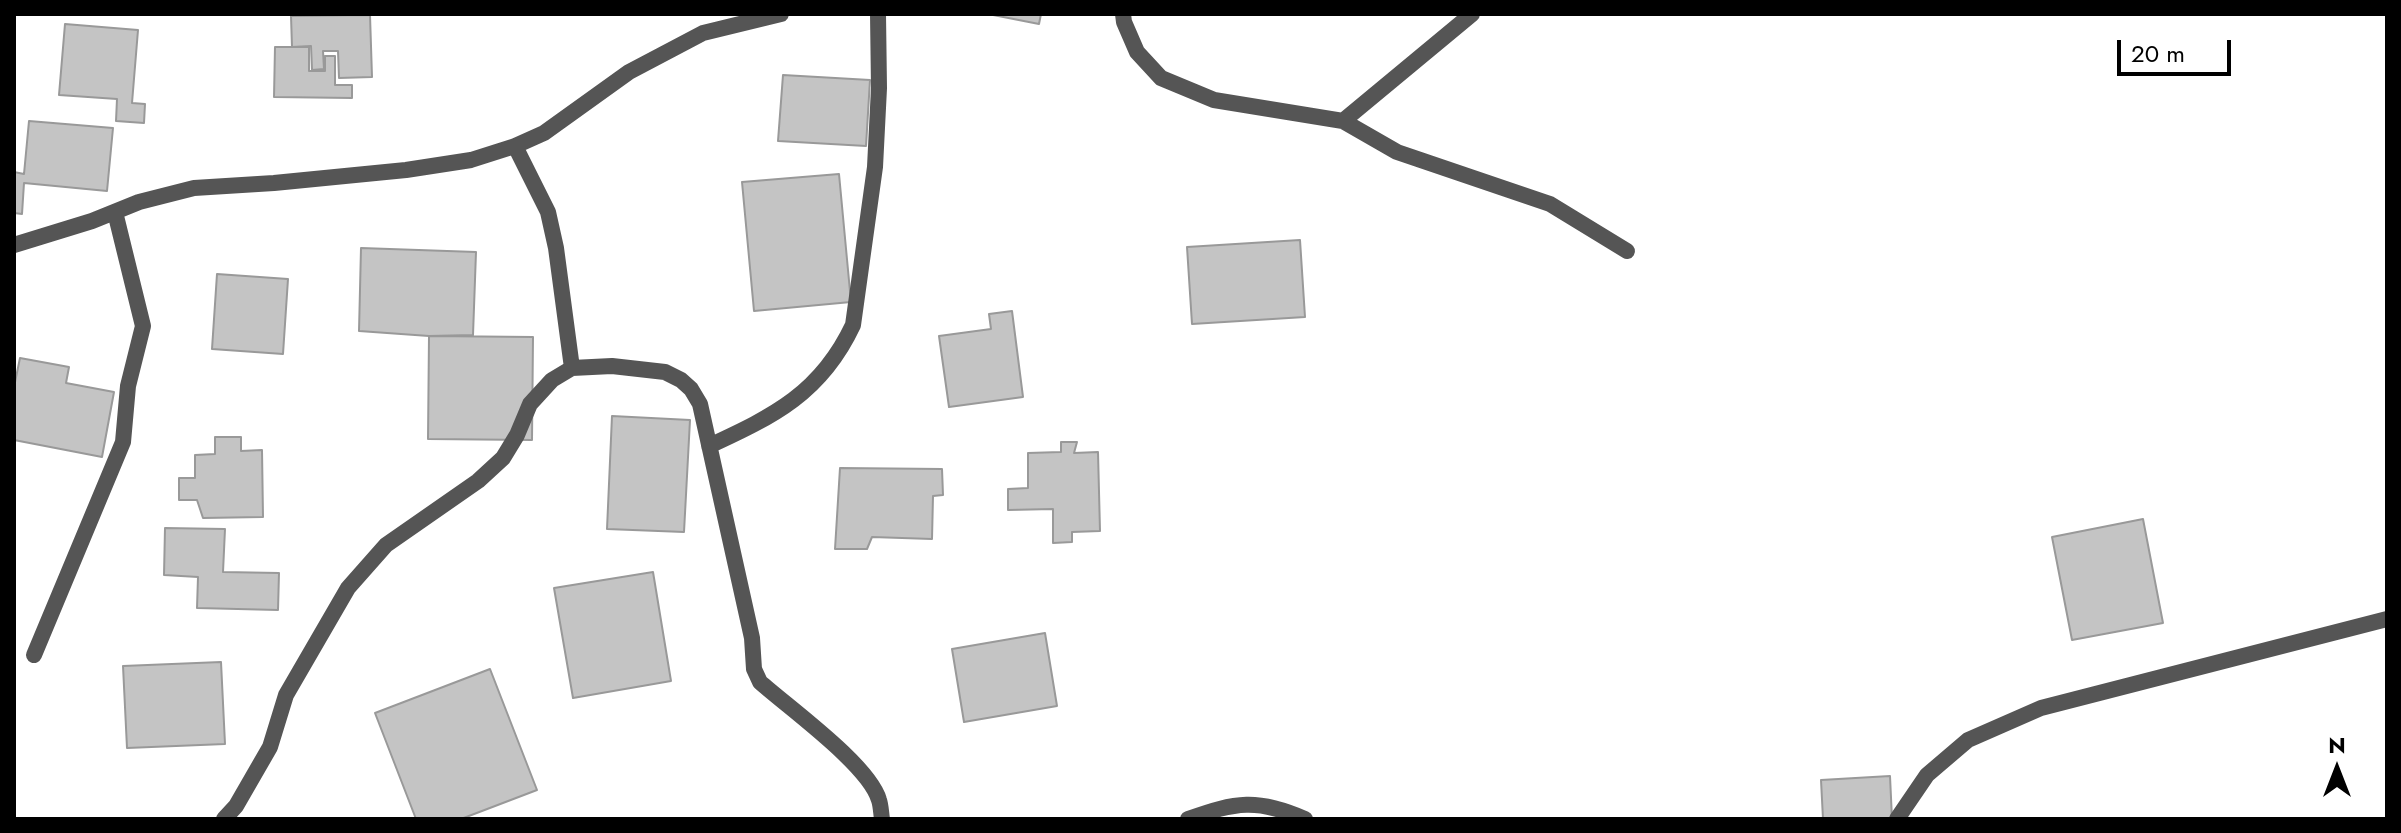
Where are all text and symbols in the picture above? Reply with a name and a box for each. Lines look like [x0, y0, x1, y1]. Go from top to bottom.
scale bar [2121, 24, 2235, 74]
text: 20 m [2131, 36, 2185, 71]
north arrow [2297, 729, 2377, 809]
text: N [2328, 729, 2346, 761]

